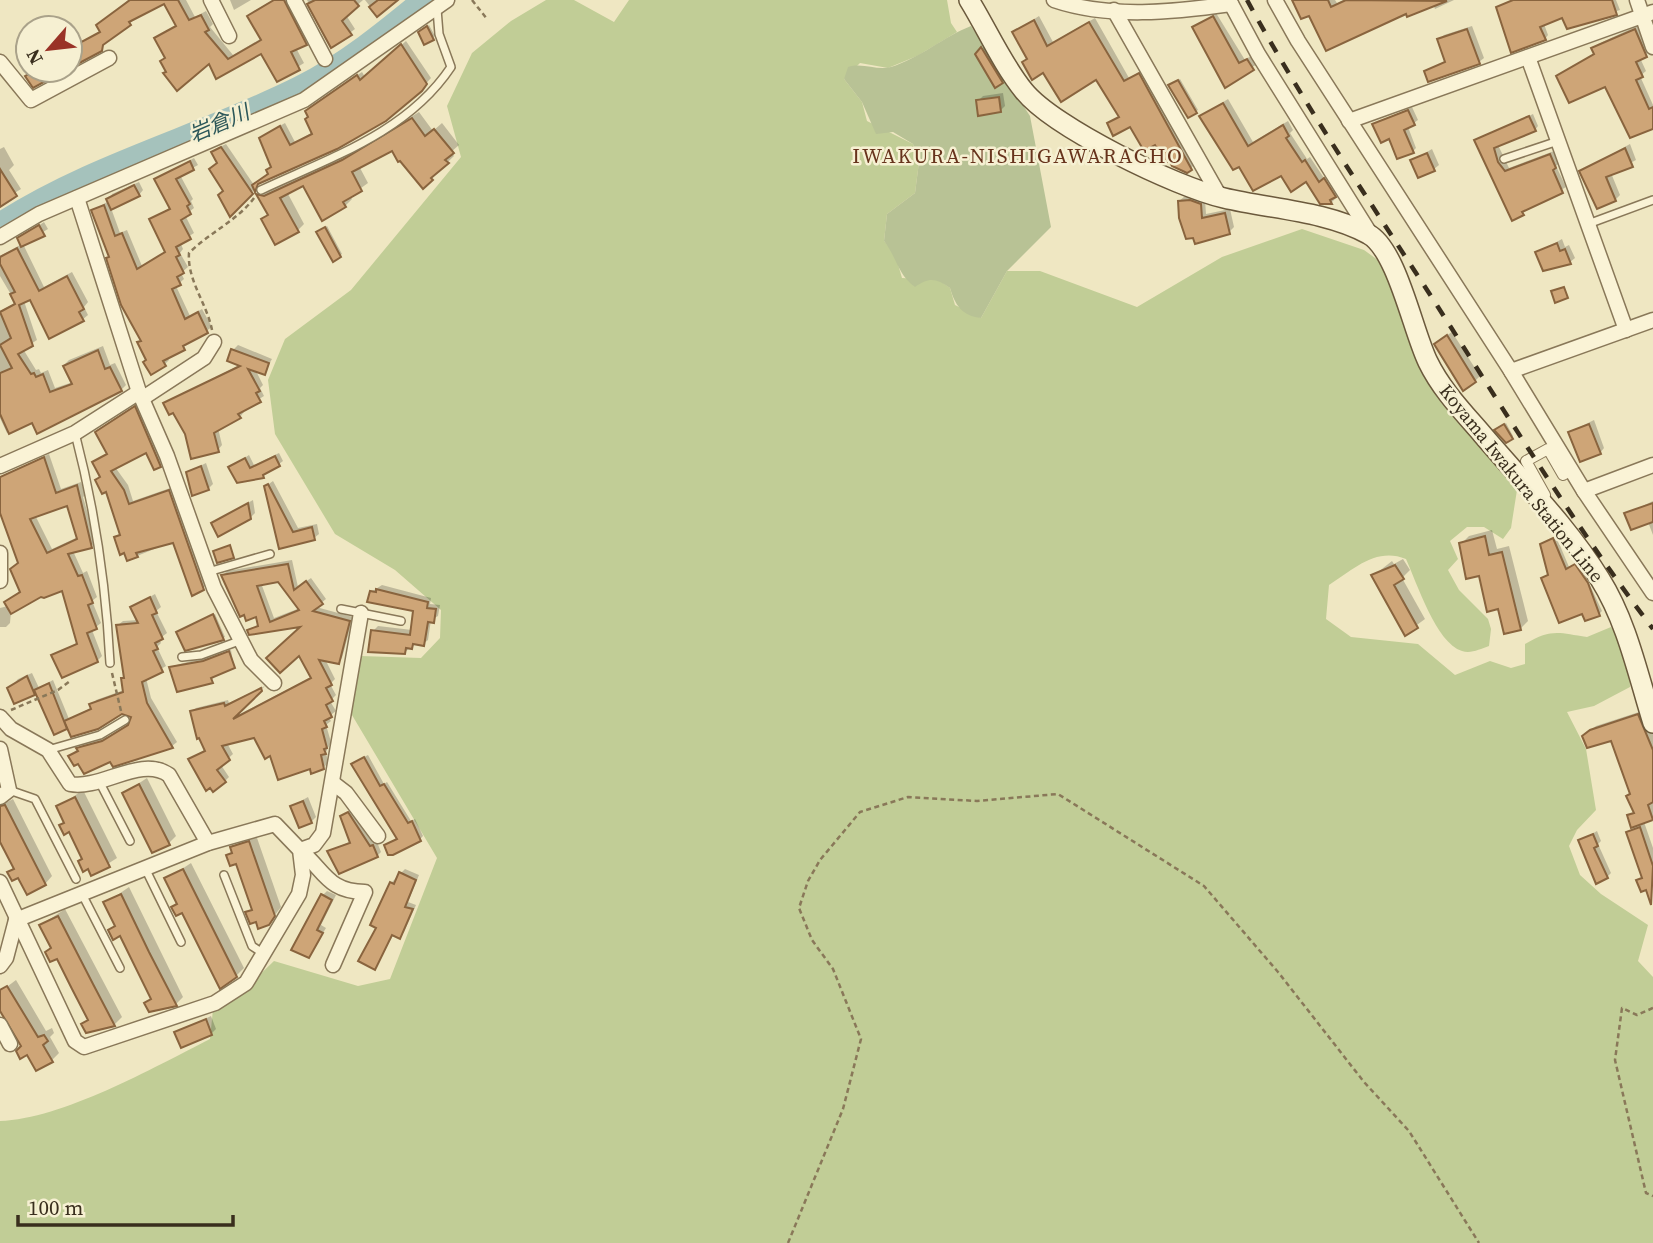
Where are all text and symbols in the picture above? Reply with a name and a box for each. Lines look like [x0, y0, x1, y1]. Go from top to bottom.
north arrow [14, 14, 84, 84]
text: N [19, 45, 49, 69]
water label: 岩倉川 [184, 97, 256, 149]
district label: IWAKURA-NISHIGAWARACHO [852, 141, 1184, 170]
street label: Koyama Iwakura Station Line [1434, 378, 1610, 588]
scale bar [18, 1184, 233, 1228]
text: 100 m [28, 1193, 83, 1222]

